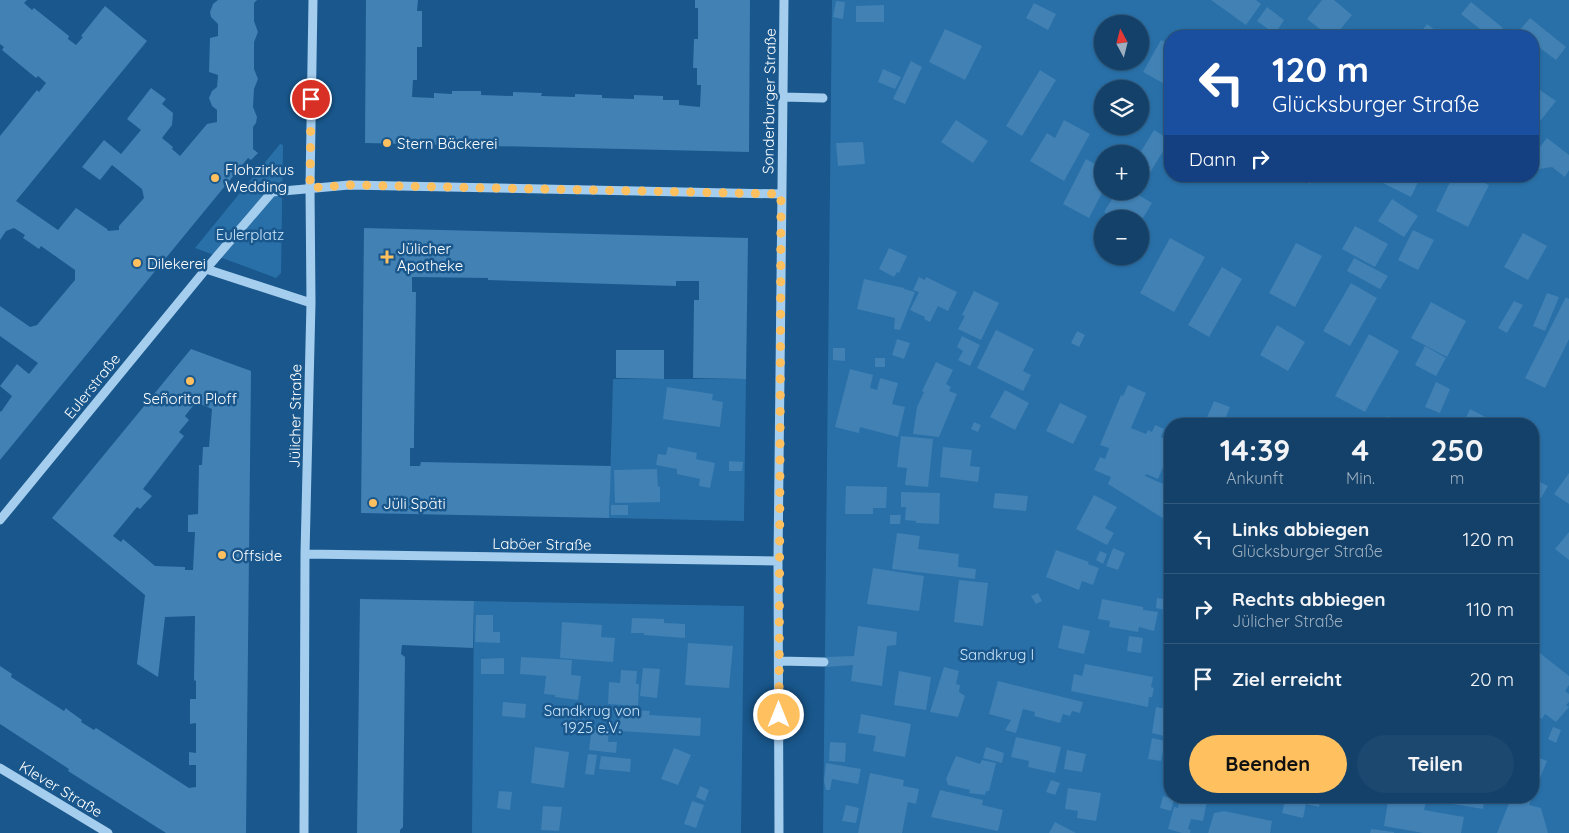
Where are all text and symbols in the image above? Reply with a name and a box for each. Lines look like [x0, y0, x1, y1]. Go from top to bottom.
north arrow [1094, 15, 1149, 70]
map controls [1094, 15, 1149, 265]
street label: Sonderburger Straße [758, 28, 780, 174]
text: 120 m [1272, 47, 1369, 91]
icon: left [1189, 50, 1254, 115]
pin [290, 78, 332, 120]
button: layers [1094, 80, 1149, 135]
icon: arrive [297, 85, 325, 113]
text: Glücksburger Straße [1272, 90, 1479, 118]
place label: Stern Bäckerei [397, 134, 497, 153]
marker: Stern Bäckerei [381, 137, 393, 149]
button: + [1094, 145, 1149, 200]
icon: right [1246, 145, 1274, 173]
text: Dann [1189, 147, 1236, 171]
place label: Flohzirkus Wedding [225, 160, 294, 196]
marker: Flohzirkus Wedding [209, 172, 221, 184]
button: − [1094, 210, 1149, 265]
park label: Eulerplatz [216, 225, 284, 244]
place label: Jülicher Apotheke [397, 239, 463, 275]
marker: Jülicher Apotheke [381, 251, 393, 263]
place label: Dilekerei [147, 254, 206, 273]
marker: Dilekerei [131, 257, 143, 269]
street label: Eulerstraße [60, 349, 124, 423]
street label: Jülicher Straße [285, 364, 305, 468]
marker: Señorita Ploff [184, 375, 196, 387]
place label: Señorita Ploff [143, 389, 237, 408]
text: 14:39 [1220, 431, 1290, 469]
text: 4 [1352, 431, 1369, 469]
text: 250 [1431, 431, 1483, 469]
text: Ankunft [1226, 468, 1284, 488]
text: Min. [1346, 468, 1375, 488]
text: m [1450, 468, 1464, 488]
place label: Jüli Späti [383, 494, 446, 513]
marker: Jüli Späti [367, 497, 379, 509]
text: Links abbiegen [1232, 517, 1369, 541]
icon: left [1189, 525, 1217, 553]
text: 120 m [1463, 527, 1514, 551]
street label: Laböer Straße [492, 534, 592, 554]
text: Glücksburger Straße [1232, 541, 1383, 561]
place label: Offside [232, 546, 282, 565]
marker: Offside [216, 549, 228, 561]
text: Rechts abbiegen [1232, 587, 1385, 611]
icon: right [1189, 595, 1217, 623]
text: 110 m [1466, 597, 1514, 621]
text: Jülicher Straße [1232, 611, 1343, 631]
park label: Sandkrug I [960, 645, 1034, 664]
icon: arrive [1189, 665, 1217, 693]
text: Ziel erreicht [1232, 667, 1342, 691]
text: 20 m [1470, 667, 1514, 691]
position arrow [752, 688, 804, 740]
park label: Sandkrug von 1925 e.V. [544, 701, 640, 737]
button: Beenden [1189, 735, 1347, 793]
button: Teilen [1357, 735, 1514, 793]
street label: Klever Straße [16, 757, 106, 821]

